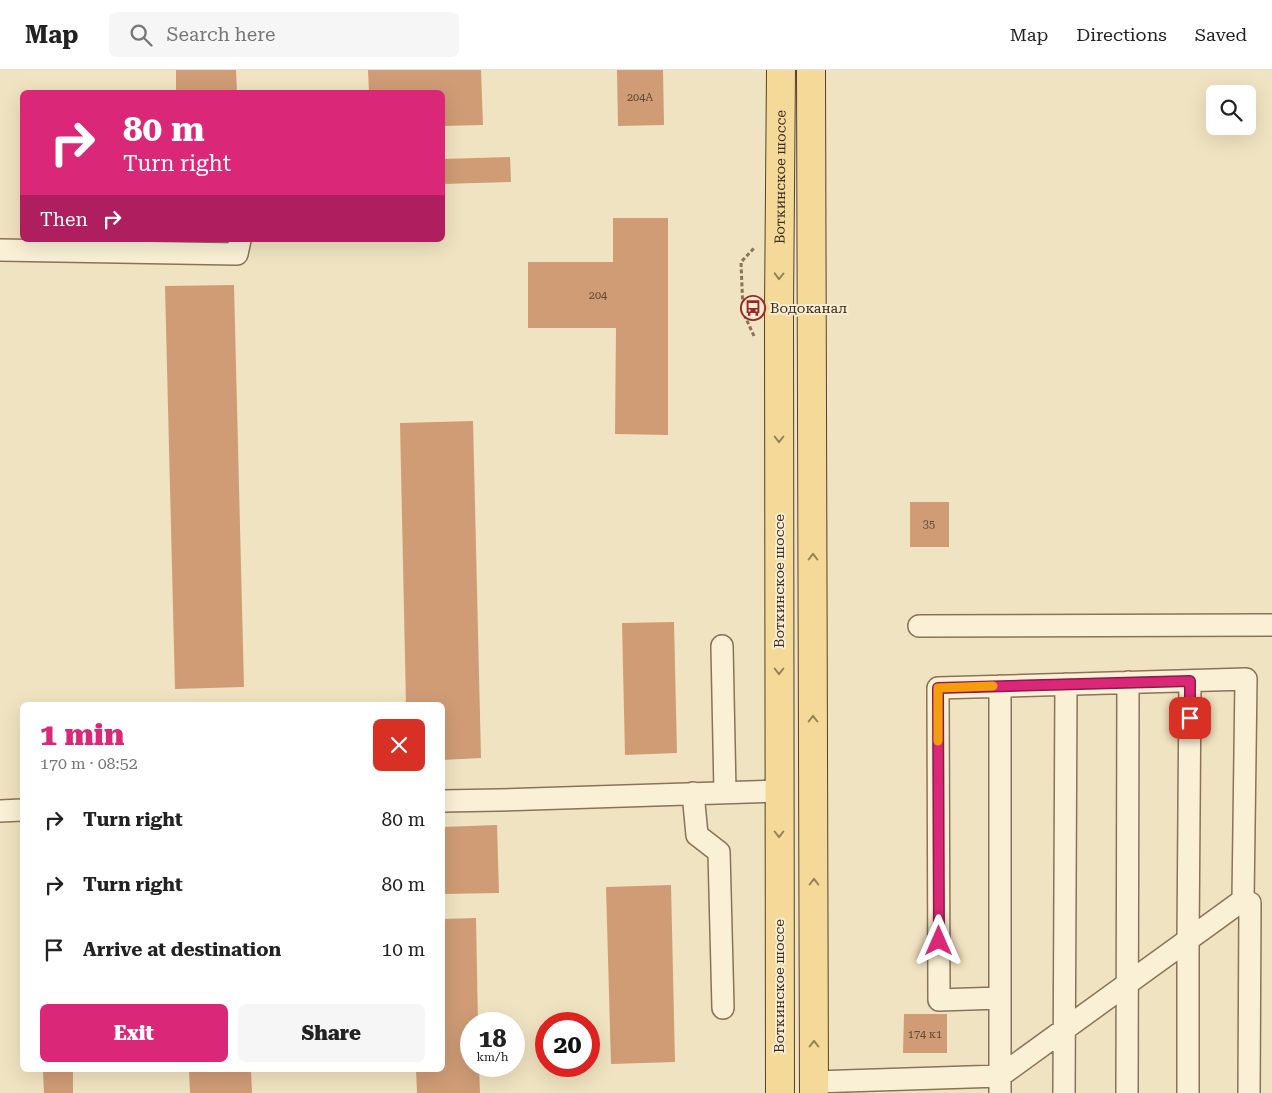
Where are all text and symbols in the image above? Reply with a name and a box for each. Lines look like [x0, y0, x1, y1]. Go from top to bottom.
search box [109, 12, 459, 57]
text: Map [25, 21, 79, 49]
icon: search [127, 21, 155, 49]
text: Search here [167, 23, 275, 46]
text: Map [1010, 24, 1048, 45]
text: Directions [1076, 24, 1167, 45]
text: Saved [1195, 24, 1247, 45]
map controls [1206, 85, 1256, 135]
button: search [1206, 85, 1256, 135]
house number: 204А [627, 91, 653, 104]
text: 80 m [123, 109, 205, 150]
icon: right [40, 110, 105, 175]
street label: Воткинское шоссе [772, 110, 789, 244]
text: Turn right [123, 151, 231, 176]
icon: right [98, 205, 126, 233]
text: Then [40, 208, 88, 231]
one-way arrow [774, 272, 784, 280]
house number: 204 [589, 289, 608, 302]
bus stop icon: Водоканал [740, 295, 766, 321]
place label: Водоканал [770, 300, 847, 316]
one-way arrow [774, 435, 784, 443]
street label: Воткинское шоссе [771, 514, 787, 648]
house number: 35 [923, 518, 935, 531]
one-way arrow [808, 553, 818, 560]
one-way arrow [774, 668, 784, 675]
pin [1169, 697, 1211, 739]
icon: arrive [1176, 704, 1204, 732]
one-way arrow [808, 715, 818, 723]
text: 1 min [40, 717, 124, 752]
button: close [373, 719, 425, 771]
text: 170 m · 08:52 [40, 754, 138, 773]
icon: right [40, 806, 68, 834]
text: Turn right [83, 808, 183, 831]
text: 80 m [382, 808, 425, 831]
one-way arrow [774, 830, 784, 838]
icon: right [40, 871, 68, 899]
text: Turn right [83, 873, 183, 896]
text: 80 m [382, 873, 425, 896]
one-way arrow [809, 878, 819, 886]
position arrow [912, 914, 964, 966]
street label: Воткинское шоссе [771, 919, 787, 1053]
icon: arrive [40, 936, 68, 964]
text: Arrive at destination [83, 938, 281, 961]
text: 10 m [382, 938, 425, 961]
button: Exit [40, 1004, 228, 1062]
button: Share [238, 1004, 425, 1062]
speed limit sign: 20 [535, 1012, 600, 1077]
text: 18 [478, 1024, 507, 1053]
house number: 174 к1 [908, 1028, 942, 1041]
one-way arrow [809, 1040, 819, 1048]
text: km/h [476, 1050, 509, 1064]

